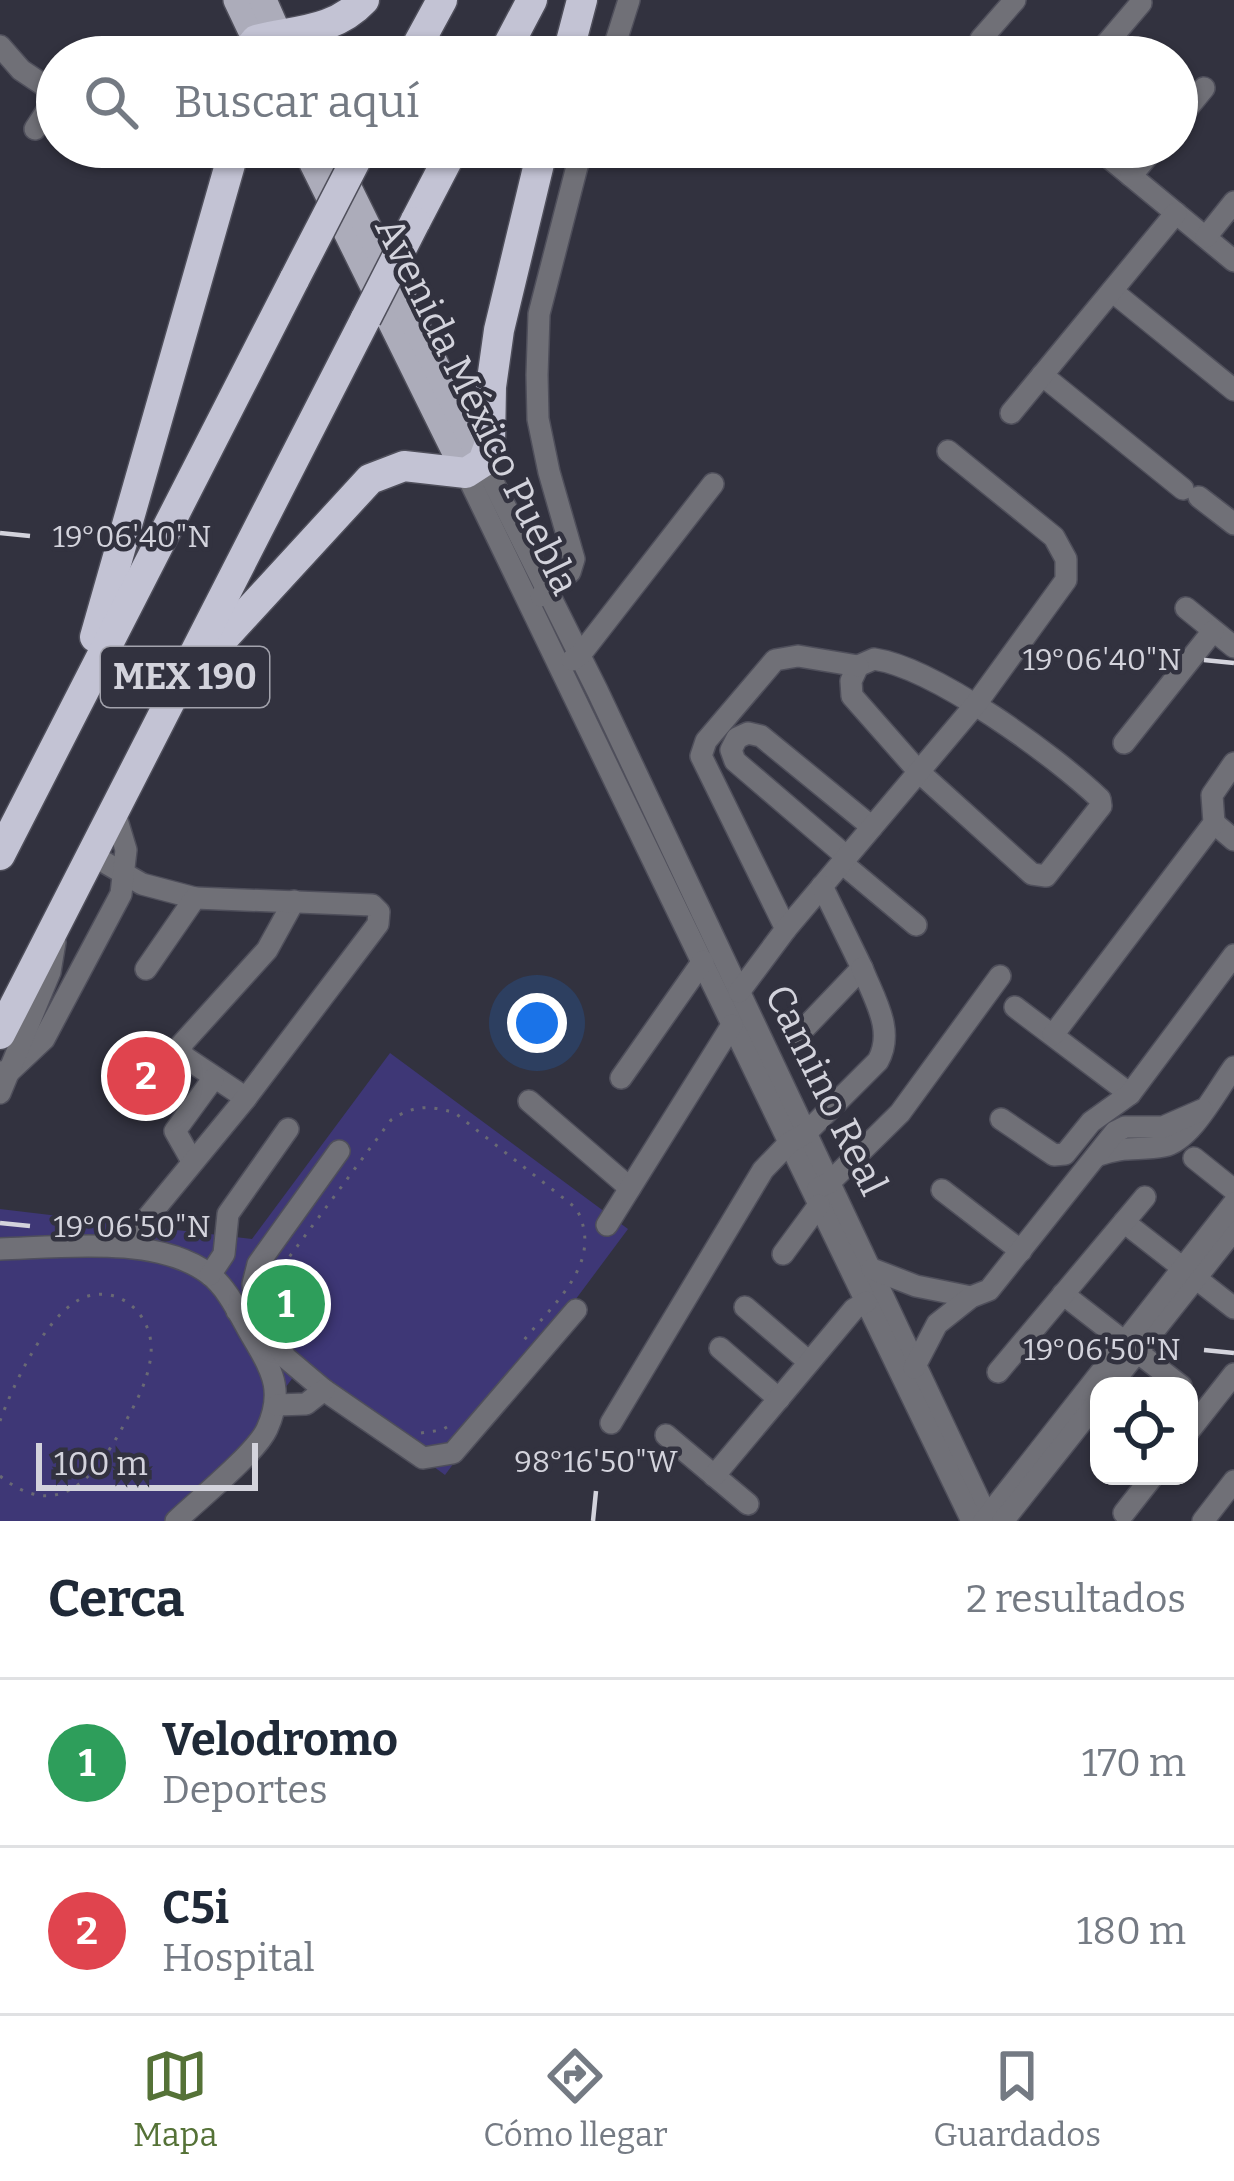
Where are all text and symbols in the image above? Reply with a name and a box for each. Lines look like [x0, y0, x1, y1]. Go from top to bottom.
search box [36, 36, 1198, 168]
icon: search [78, 69, 144, 135]
text: Buscar aquí [174, 75, 419, 129]
street label: Avenida México Puebla [366, 210, 588, 602]
text: 19°06'40"N [53, 519, 211, 555]
text: 19°06'40"N [1023, 642, 1181, 678]
road number: MEX 190 [101, 647, 269, 707]
street label: Camino Real [755, 977, 897, 1203]
your location [507, 993, 567, 1053]
pin: 2 [107, 1031, 185, 1121]
text: 19°06'50"N [53, 1209, 211, 1245]
pin: 1 [247, 1259, 325, 1349]
text: 19°06'50"N [1023, 1332, 1181, 1368]
map controls [1090, 1377, 1198, 1485]
button: locate [1090, 1377, 1198, 1485]
scale bar [36, 1437, 258, 1490]
text: 100 m [54, 1444, 148, 1484]
text: 98°16'50"W [514, 1444, 678, 1480]
text: Cerca [48, 1568, 184, 1630]
text: 2 resultados [966, 1576, 1186, 1622]
text: Velodromo [162, 1713, 398, 1767]
text: 1 [79, 1740, 95, 1786]
text: 170 m [1082, 1740, 1186, 1786]
text: Deportes [162, 1767, 328, 1813]
text: C5i [162, 1881, 229, 1935]
text: 2 [76, 1908, 98, 1954]
text: 180 m [1077, 1908, 1186, 1954]
text: Hospital [162, 1935, 315, 1981]
tab: Mapa [133, 2043, 218, 2155]
tab: Cómo llegar [483, 2043, 668, 2155]
tab: Guardados [933, 2043, 1101, 2155]

